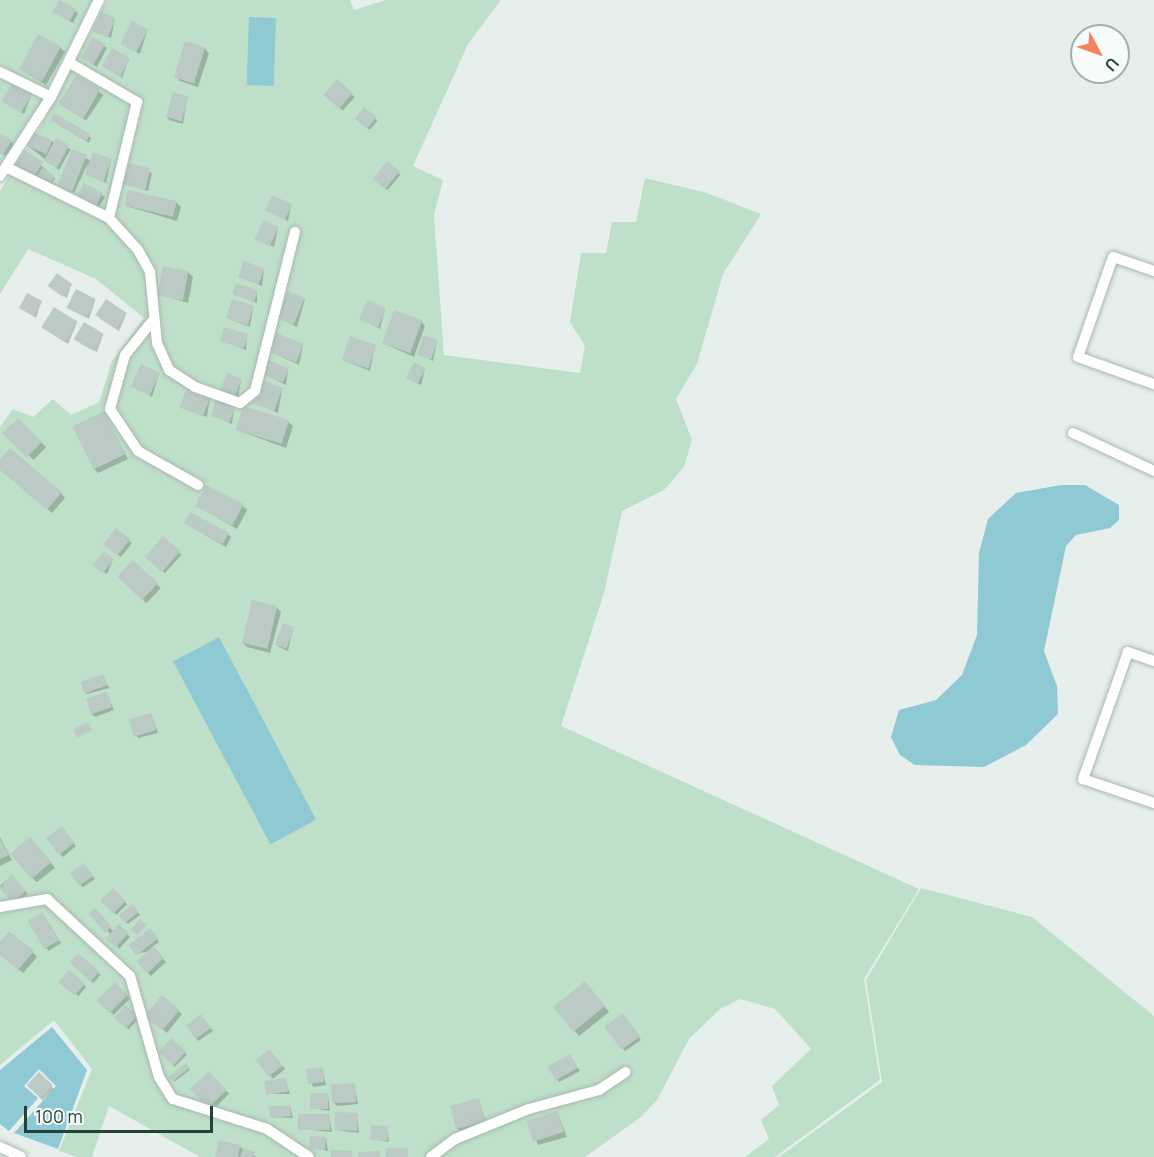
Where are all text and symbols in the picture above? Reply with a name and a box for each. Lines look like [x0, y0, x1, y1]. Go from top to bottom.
north arrow [1070, 24, 1130, 84]
text: U [1100, 53, 1124, 76]
scale bar [27, 1094, 216, 1132]
text: 100 m [35, 1104, 83, 1128]

